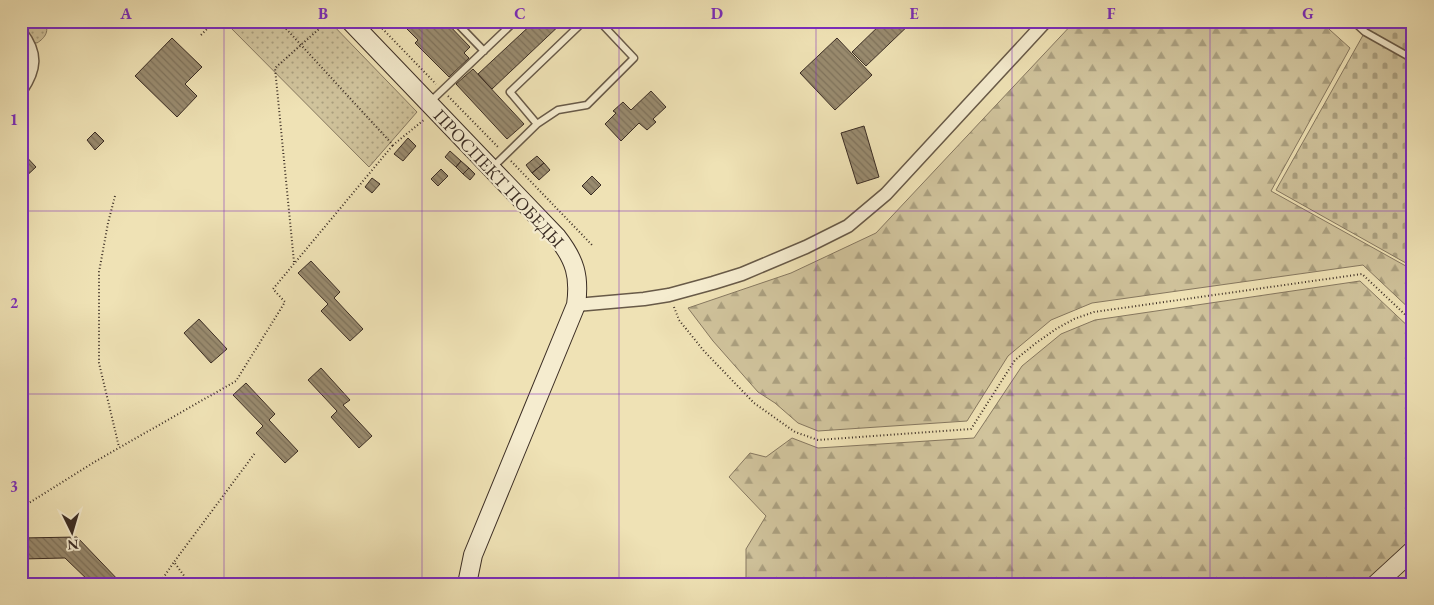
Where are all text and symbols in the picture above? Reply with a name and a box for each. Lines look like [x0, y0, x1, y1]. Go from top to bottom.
text: A [119, 3, 132, 24]
text: B [318, 3, 328, 24]
text: C [514, 3, 526, 24]
text: D [711, 3, 723, 24]
text: E [909, 3, 919, 24]
text: F [1107, 3, 1116, 24]
text: G [1302, 3, 1314, 24]
street label: ПРОСПЕКТ ПОБЕДЫ [429, 104, 570, 252]
text: 1 [10, 109, 18, 130]
text: 2 [10, 292, 19, 313]
text: 3 [10, 476, 18, 497]
north arrow [48, 508, 98, 558]
text: N [66, 535, 80, 554]

